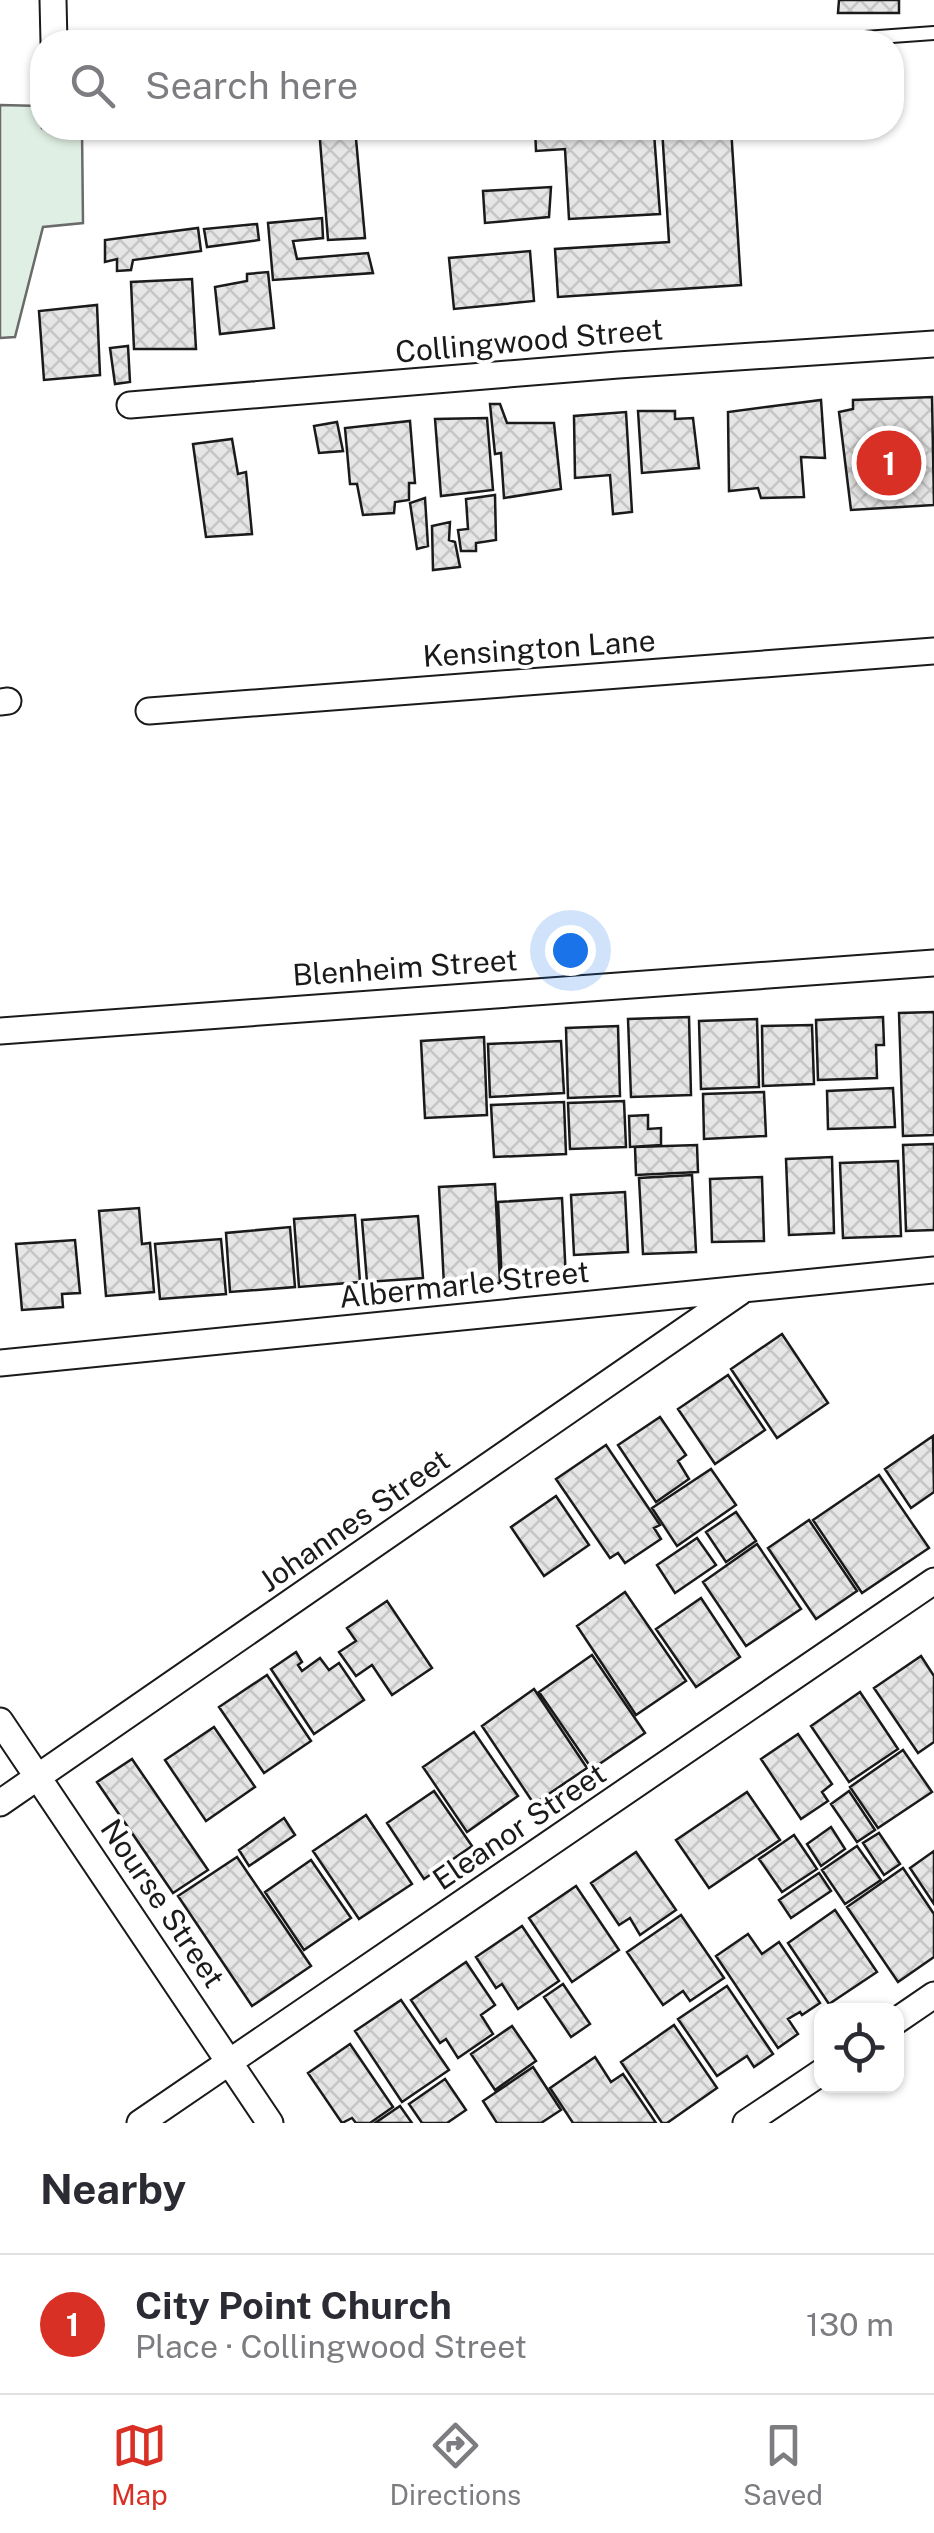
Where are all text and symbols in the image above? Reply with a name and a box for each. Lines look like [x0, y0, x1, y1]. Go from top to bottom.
search box [30, 30, 904, 140]
icon: search [65, 58, 120, 113]
text: Search here [145, 63, 358, 108]
street label: Collingwood Street [394, 310, 664, 370]
pin: 1 [856, 426, 922, 500]
street label: Kensington Lane [421, 622, 657, 674]
your location [545, 925, 596, 976]
street label: Blenheim Street [291, 941, 519, 993]
street label: Albermarle Street [337, 1253, 591, 1315]
street label: Johannes Street [252, 1441, 456, 1599]
street label: Eleanor Street [426, 1755, 612, 1897]
street label: Nourse Street [93, 1812, 233, 1994]
map controls [814, 2003, 904, 2093]
button: locate [814, 2003, 904, 2093]
text: Nearby [40, 2164, 186, 2213]
text: City Point Church [135, 2283, 452, 2328]
text: 1 [66, 2306, 79, 2343]
text: 130 m [806, 2306, 894, 2343]
text: Place · Collingwood Street [135, 2328, 527, 2365]
tab: Map [111, 2418, 168, 2511]
tab: Directions [390, 2418, 521, 2511]
tab: Saved [743, 2418, 823, 2511]

